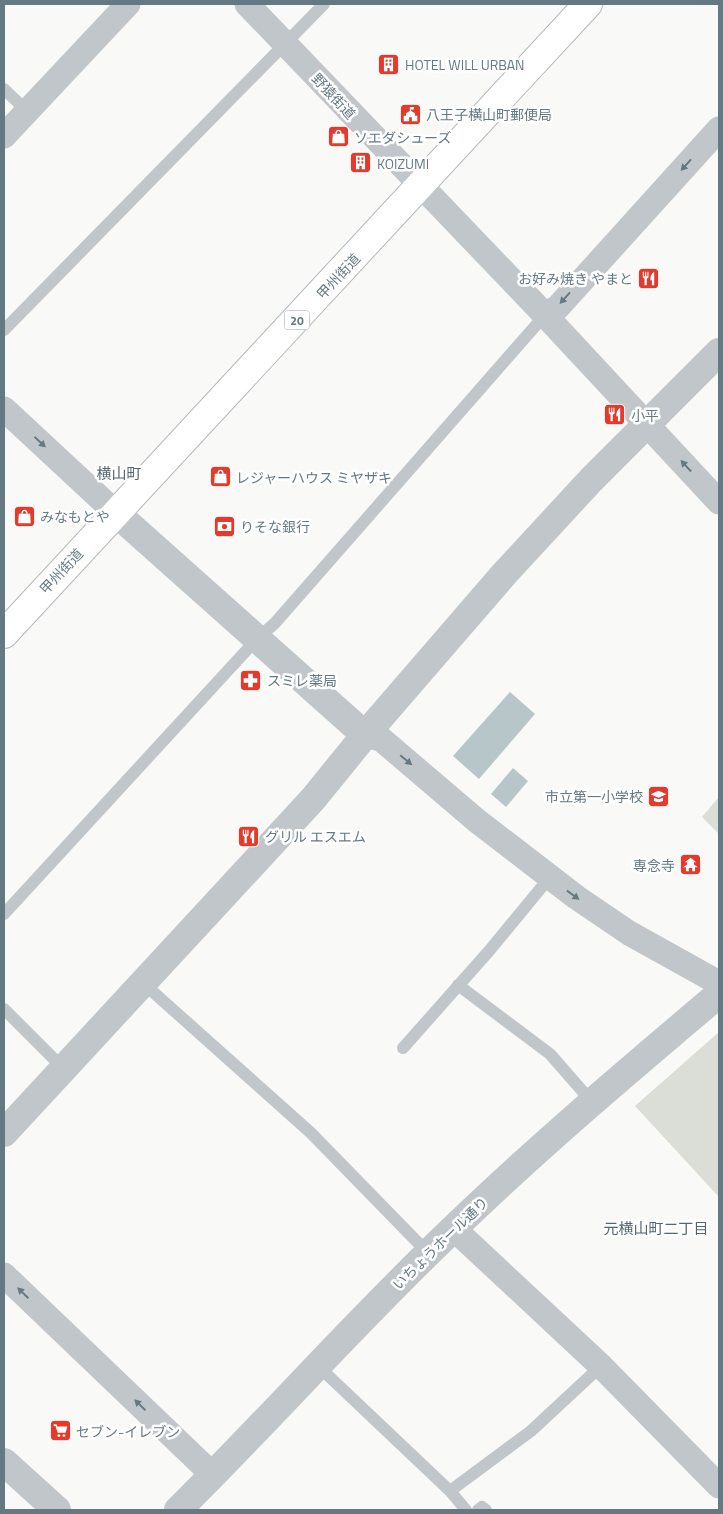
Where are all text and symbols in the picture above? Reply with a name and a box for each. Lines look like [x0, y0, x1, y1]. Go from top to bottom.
building icon: HOTEL WILL URBAN [377, 52, 401, 76]
place label: HOTEL WILL URBAN [405, 54, 525, 75]
street label: 野猿街道 [307, 68, 361, 124]
public building icon: 八王子横山町郵便局 [398, 102, 422, 126]
place label: 八王子横山町郵便局 [426, 104, 552, 125]
shop icon: ソエダシューズ [326, 125, 350, 149]
place label: ソエダシューズ [354, 127, 452, 148]
building icon: KOIZUMI [349, 151, 373, 175]
place label: KOIZUMI [377, 153, 429, 174]
one-way arrow [681, 159, 692, 172]
street label: 甲州街道 [311, 248, 365, 304]
restaurant icon: お好み焼き やまと [637, 266, 661, 290]
place label: お好み焼き やまと [518, 268, 633, 289]
one-way arrow [559, 292, 571, 304]
road number: 20 [284, 310, 310, 330]
restaurant icon: 小平 [603, 403, 627, 427]
place label: 小平 [631, 405, 659, 426]
one-way arrow [33, 436, 45, 448]
one-way arrow [680, 461, 692, 473]
district label: 横山町 [96, 462, 142, 485]
shop icon: レジャーハウス ミヤザキ [208, 465, 232, 489]
place label: レジャーハウス ミヤザキ [236, 467, 392, 488]
shop icon: みなもとや [12, 504, 36, 528]
place label: みなもとや [40, 506, 110, 527]
bank icon: りそな銀行 [212, 514, 236, 538]
place label: りそな銀行 [240, 516, 310, 537]
street label: 甲州街道 [34, 543, 88, 599]
pharmacy icon: スミレ薬局 [239, 668, 263, 692]
place label: スミレ薬局 [267, 670, 337, 691]
one-way arrow [399, 754, 412, 765]
school or university icon: 市立第一小学校 [647, 784, 671, 808]
place label: 市立第一小学校 [545, 786, 643, 807]
restaurant icon: グリル エスエム [237, 824, 261, 848]
place label: グリル エスエム [265, 826, 366, 847]
temple icon: 専念寺 [679, 853, 703, 877]
place label: 専念寺 [633, 855, 675, 876]
one-way arrow [566, 889, 579, 900]
street label: いちょうホール通り [387, 1192, 493, 1294]
district label: 元横山町二丁目 [603, 1217, 709, 1240]
one-way arrow [17, 1287, 29, 1299]
one-way arrow [134, 1399, 146, 1411]
supermarket icon: セブン-イレブン [48, 1419, 72, 1443]
place label: セブン-イレブン [76, 1421, 180, 1442]

